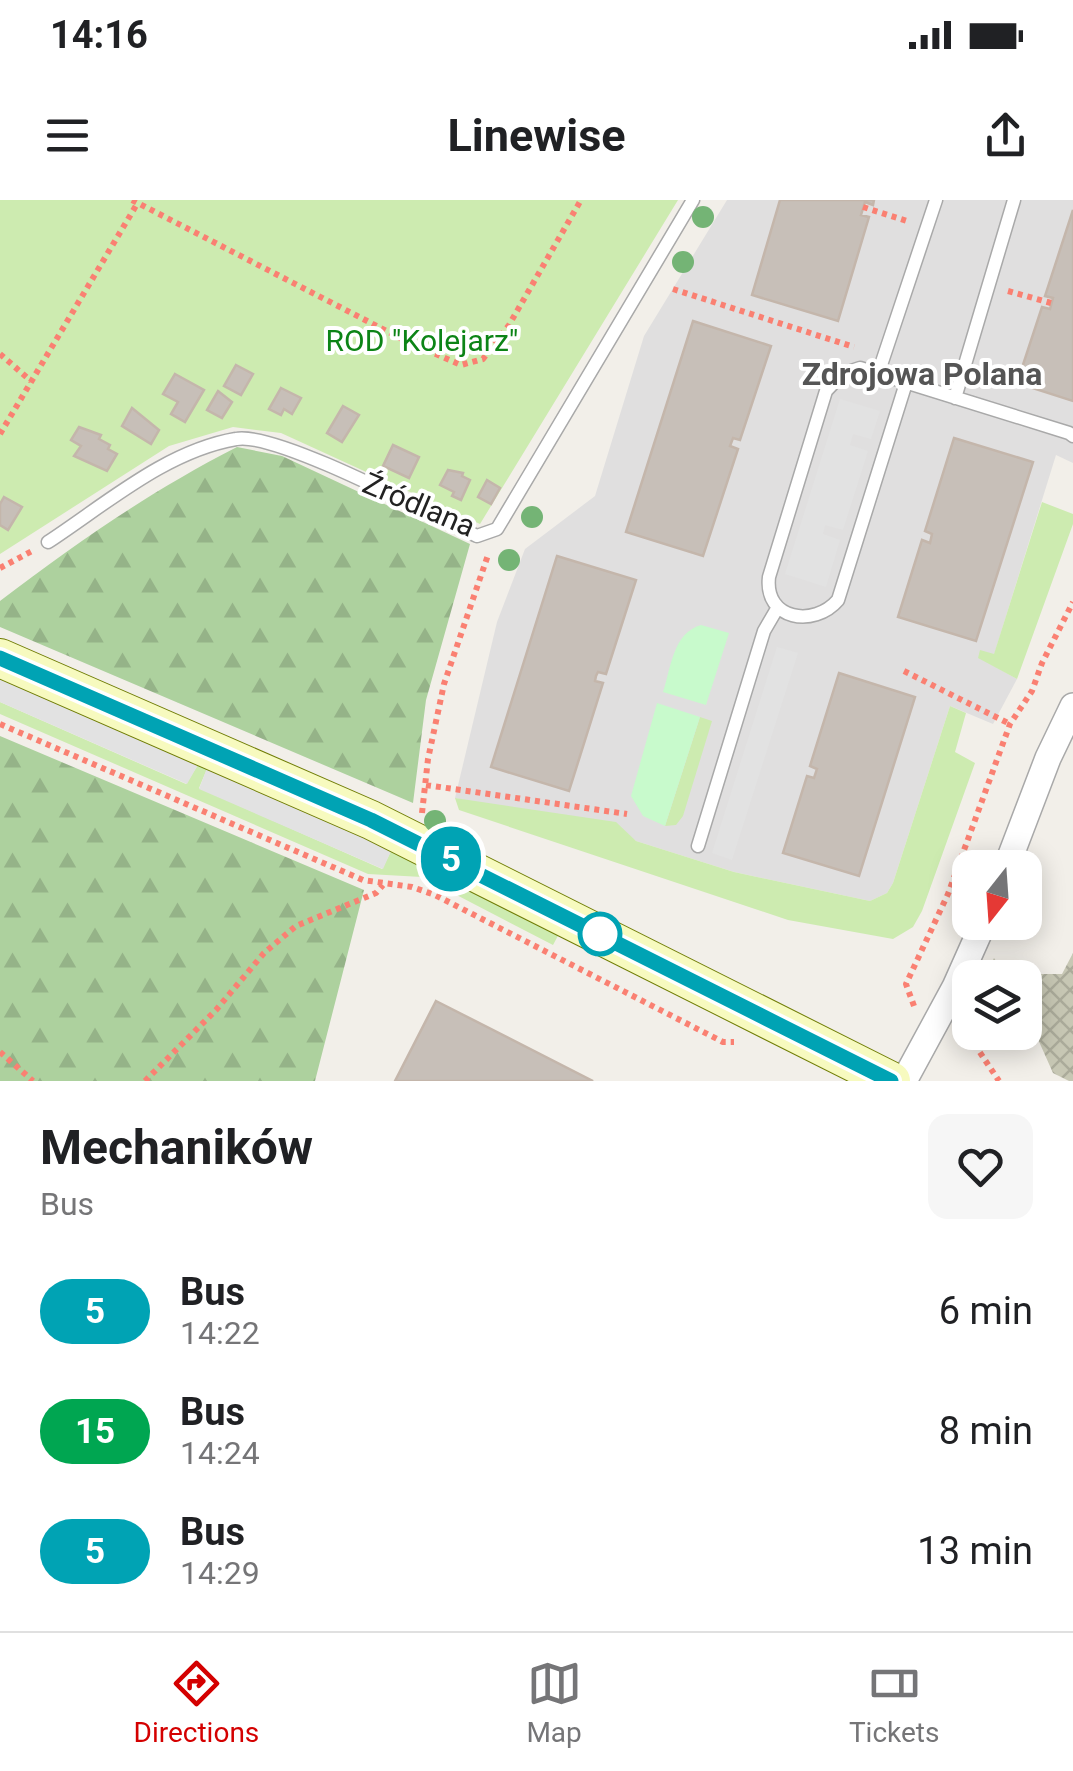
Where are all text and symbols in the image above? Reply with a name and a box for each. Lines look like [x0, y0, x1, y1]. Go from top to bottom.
text: 14:16 [50, 13, 148, 57]
icon: menu [40, 108, 95, 163]
icon: share [978, 108, 1033, 163]
text: Linewise [447, 109, 626, 162]
park label: ROD "Kolejarz" [326, 323, 518, 358]
district label: Zdrojowa Polana [802, 355, 1042, 393]
street label: Źródlana [358, 465, 481, 544]
line badge: 5 [418, 826, 484, 892]
text: 5 [441, 839, 461, 880]
north arrow [952, 850, 1042, 940]
map controls [952, 850, 1042, 1050]
unlabelled marker [579, 913, 621, 955]
button: layers [952, 960, 1042, 1050]
button: heart [928, 1114, 1033, 1219]
text: Mechaników [40, 1119, 313, 1176]
text: Bus [40, 1185, 94, 1223]
text: Bus [180, 1270, 245, 1314]
text: 6 min [939, 1289, 1033, 1333]
text: 5 [85, 1291, 105, 1332]
text: 14:22 [180, 1314, 260, 1352]
text: Bus [180, 1390, 245, 1434]
text: 8 min [939, 1409, 1033, 1453]
text: 15 [75, 1411, 115, 1452]
text: 14:24 [180, 1434, 260, 1472]
text: Bus [180, 1510, 245, 1554]
text: 13 min [917, 1529, 1033, 1573]
text: 5 [85, 1531, 105, 1572]
text: 14:29 [180, 1554, 260, 1592]
tab: Directions [134, 1656, 259, 1749]
tab: Map [526, 1656, 582, 1749]
tab: Tickets [849, 1656, 939, 1749]

